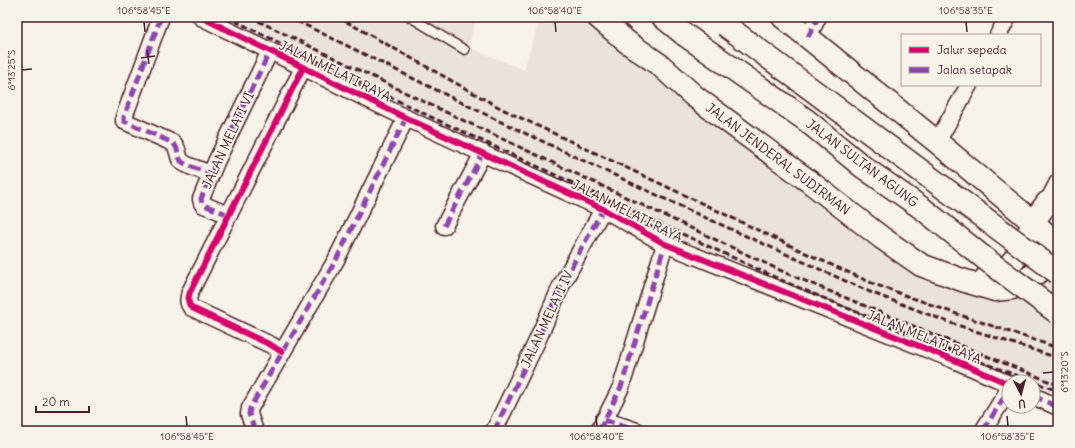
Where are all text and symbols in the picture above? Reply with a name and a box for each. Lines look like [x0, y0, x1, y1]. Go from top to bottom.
text: 106°58'45"E [117, 4, 171, 17]
text: 106°58'40"E [528, 4, 582, 17]
text: 106°58'35"E [939, 4, 993, 17]
legend [901, 34, 1041, 86]
street label: JALAN MELATI RAYA [276, 37, 394, 105]
text: Jalur sepeda [937, 42, 1007, 57]
text: 6°13'25"S [5, 49, 18, 90]
text: Jalan setapak [937, 62, 1012, 77]
street label: JALAN MELATI VI [198, 89, 258, 191]
street label: JALAN JENDERAL SUDIRMAN [702, 99, 854, 219]
street label: JALAN SULTAN AGUNG [803, 115, 921, 211]
street label: JALAN MELATI RAYA [569, 176, 685, 246]
street label: JALAN MELATI IV [517, 268, 577, 370]
street label: JALAN MELATI RAYA [864, 306, 984, 368]
text: 6°13'20"S [1058, 351, 1071, 393]
north arrow [1001, 374, 1041, 414]
scale bar [36, 388, 89, 414]
text: 20 m [42, 394, 70, 409]
text: U [1018, 397, 1027, 411]
text: 106°58'45"E [160, 430, 214, 443]
text: 106°58'40"E [570, 430, 624, 443]
text: 106°58'35"E [981, 430, 1035, 443]

